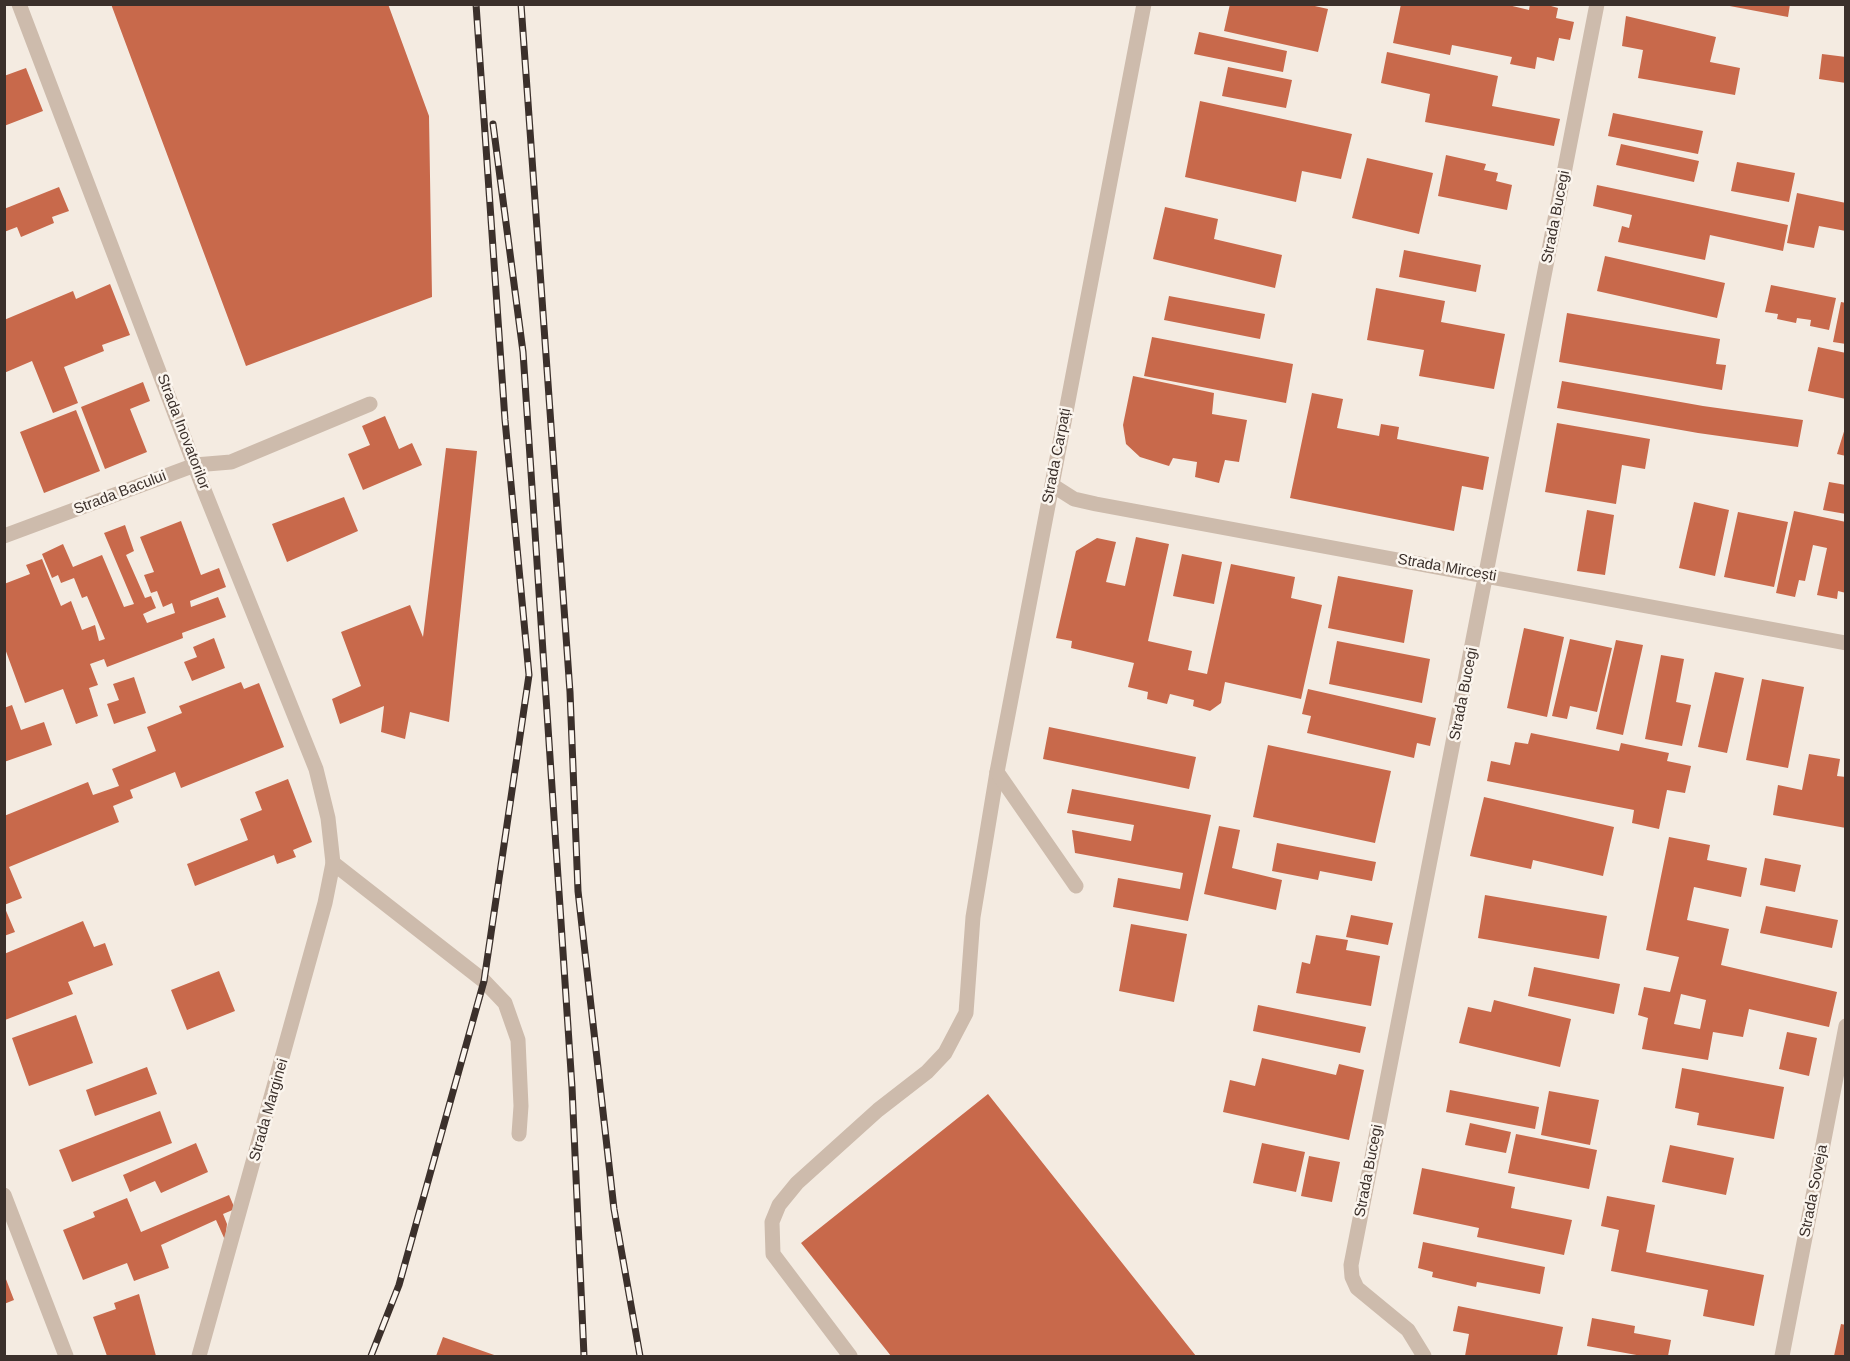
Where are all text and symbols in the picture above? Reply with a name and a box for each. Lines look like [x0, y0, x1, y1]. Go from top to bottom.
street label: Strada Bucegi [1538, 169, 1574, 265]
street label: Strada Inovatorilor [153, 372, 213, 492]
street label: Strada Carpați [1039, 407, 1075, 505]
street label: Strada Bacului [71, 467, 169, 519]
street label: Strada Mircești [1396, 550, 1498, 586]
street label: Strada Bucegi [1446, 646, 1482, 742]
street label: Strada Marginei [246, 1057, 292, 1163]
street label: Strada Bucegi [1351, 1123, 1387, 1219]
street label: Strada Soveja [1796, 1143, 1832, 1239]

